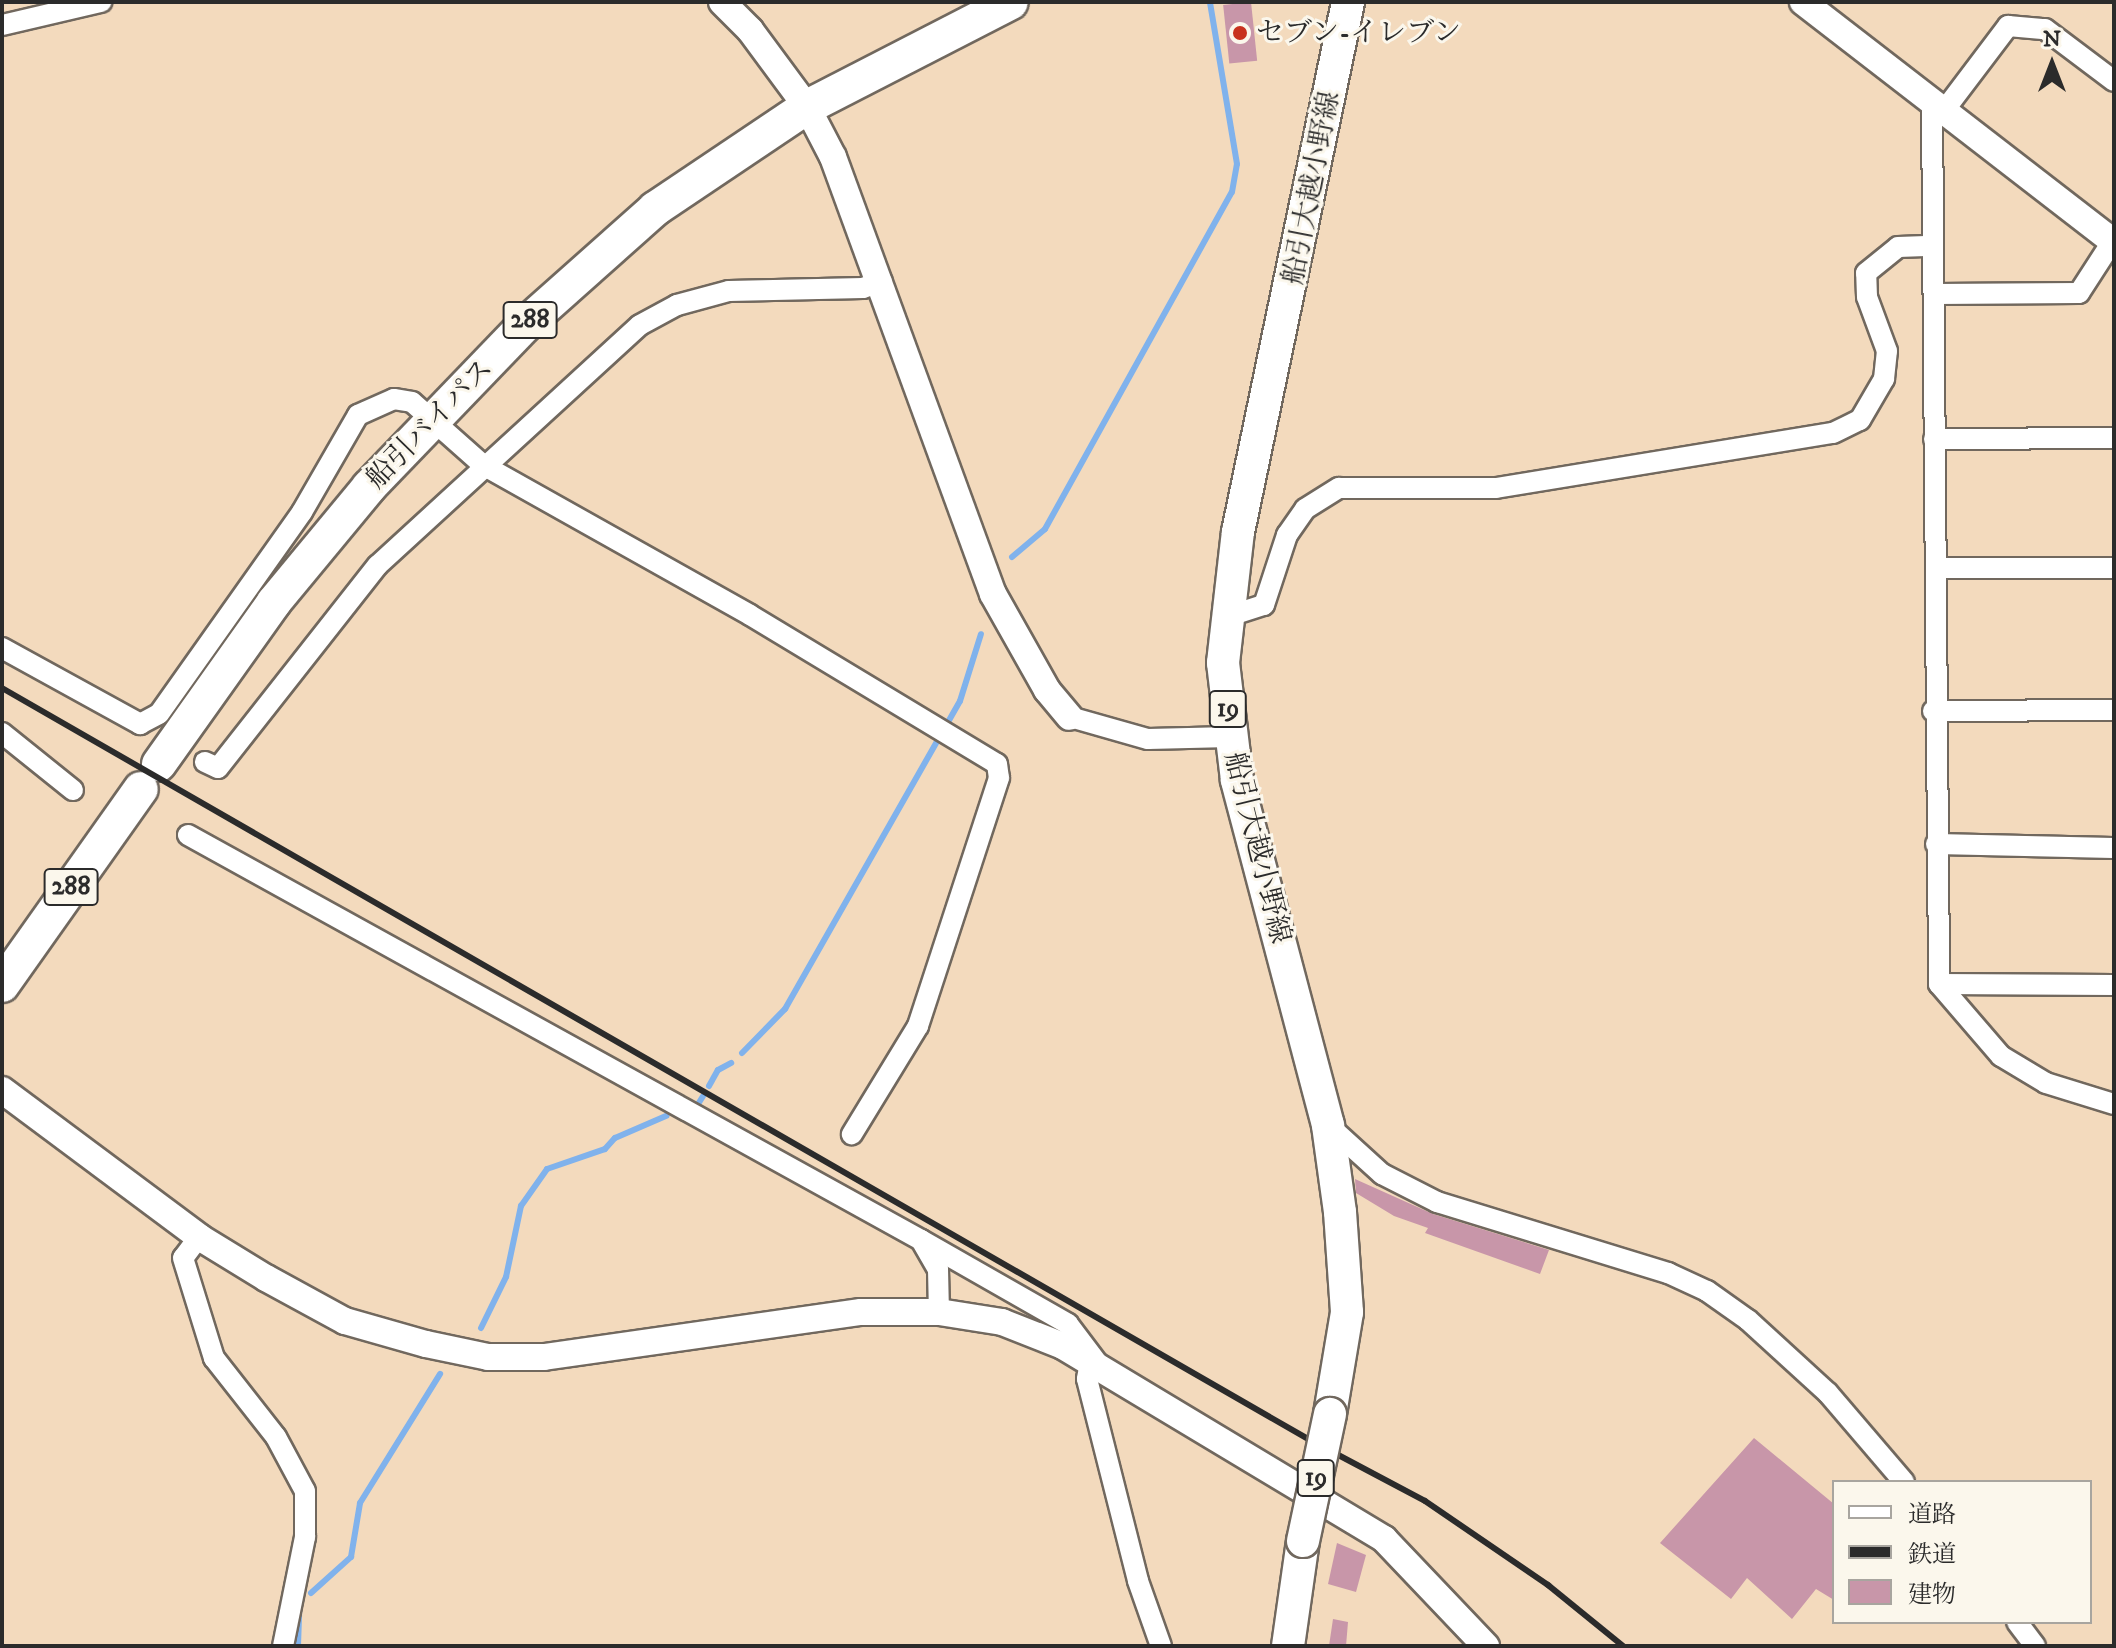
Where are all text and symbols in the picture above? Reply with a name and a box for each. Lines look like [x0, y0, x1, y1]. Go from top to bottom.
place label: セブン-イレブン [1256, 16, 1463, 50]
marker: セブン-イレブン [1231, 24, 1249, 42]
north arrow [2012, 24, 2092, 104]
text: N [2043, 26, 2061, 53]
street label: 船引大越小野線 [1277, 89, 1347, 287]
road number: 288 [502, 298, 558, 342]
street label: 船引バイパス [360, 352, 500, 496]
road number: 19 [1208, 687, 1248, 731]
street label: 船引大越小野線 [1217, 749, 1297, 947]
road number: 288 [43, 865, 99, 909]
road number: 19 [1296, 1456, 1336, 1500]
legend [1832, 1480, 2092, 1624]
text: 道路 [1908, 1500, 1956, 1530]
text: 鉄道 [1908, 1540, 1956, 1570]
text: 建物 [1908, 1580, 1956, 1610]

